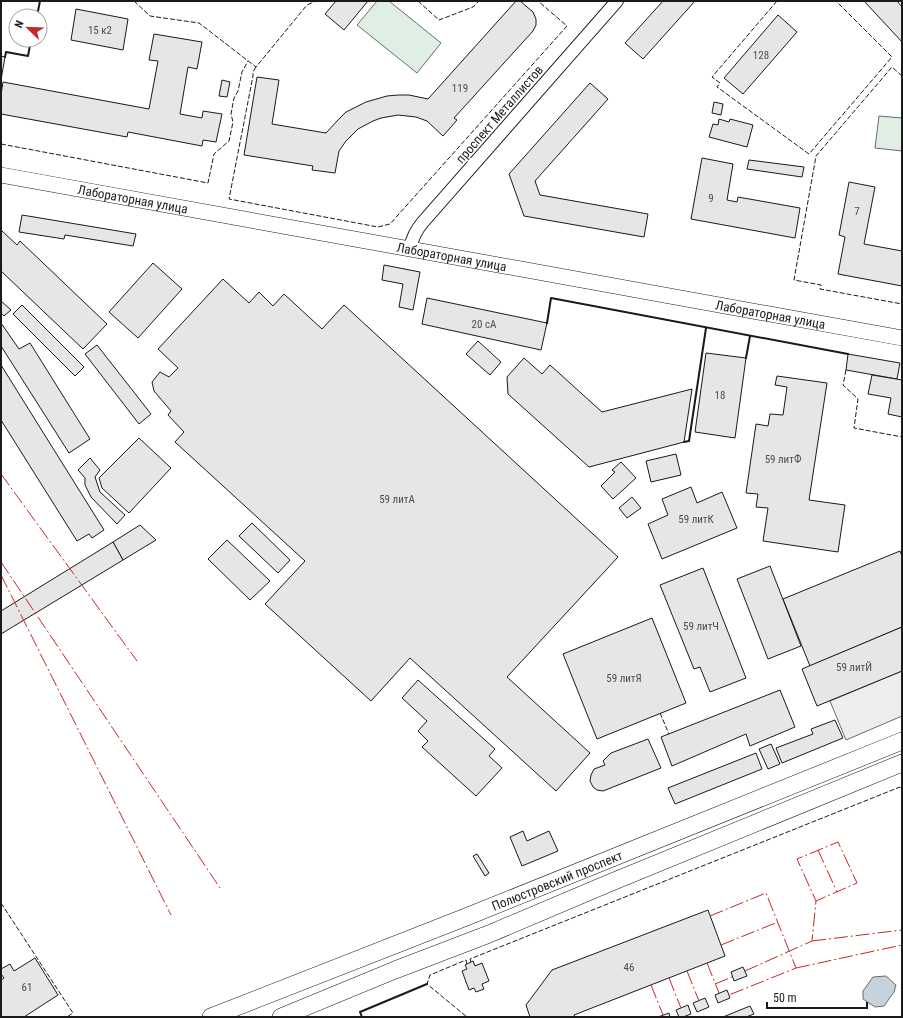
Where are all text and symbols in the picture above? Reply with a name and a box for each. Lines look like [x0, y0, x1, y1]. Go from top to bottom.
north arrow [8, 8, 48, 48]
text: N [12, 18, 27, 30]
house number: 15 к2 [88, 24, 112, 37]
house number: 128 [753, 49, 769, 62]
street label: проспект Металлистов [453, 62, 546, 166]
house number: 119 [452, 82, 468, 95]
street label: Лабораторная улица [77, 182, 189, 217]
house number: 9 [708, 192, 714, 205]
house number: 7 [854, 205, 860, 218]
street label: Лабораторная улица [395, 240, 508, 274]
street label: Лабораторная улица [714, 297, 827, 332]
house number: 20 сА [472, 318, 497, 331]
house number: 18 [715, 389, 725, 402]
house number: 59 литФ [765, 453, 801, 466]
house number: 59 литА [379, 493, 415, 506]
house number: 59 литК [678, 513, 715, 526]
house number: 59 литЧ [683, 620, 719, 633]
house number: 59 литЙ [836, 661, 872, 674]
house number: 59 литЯ [606, 672, 642, 685]
street label: Полюстровский проспект [489, 847, 625, 914]
house number: 46 [624, 961, 634, 974]
house number: 61 [22, 981, 32, 994]
scale bar [767, 984, 867, 1010]
text: 50 m [773, 991, 797, 1005]

